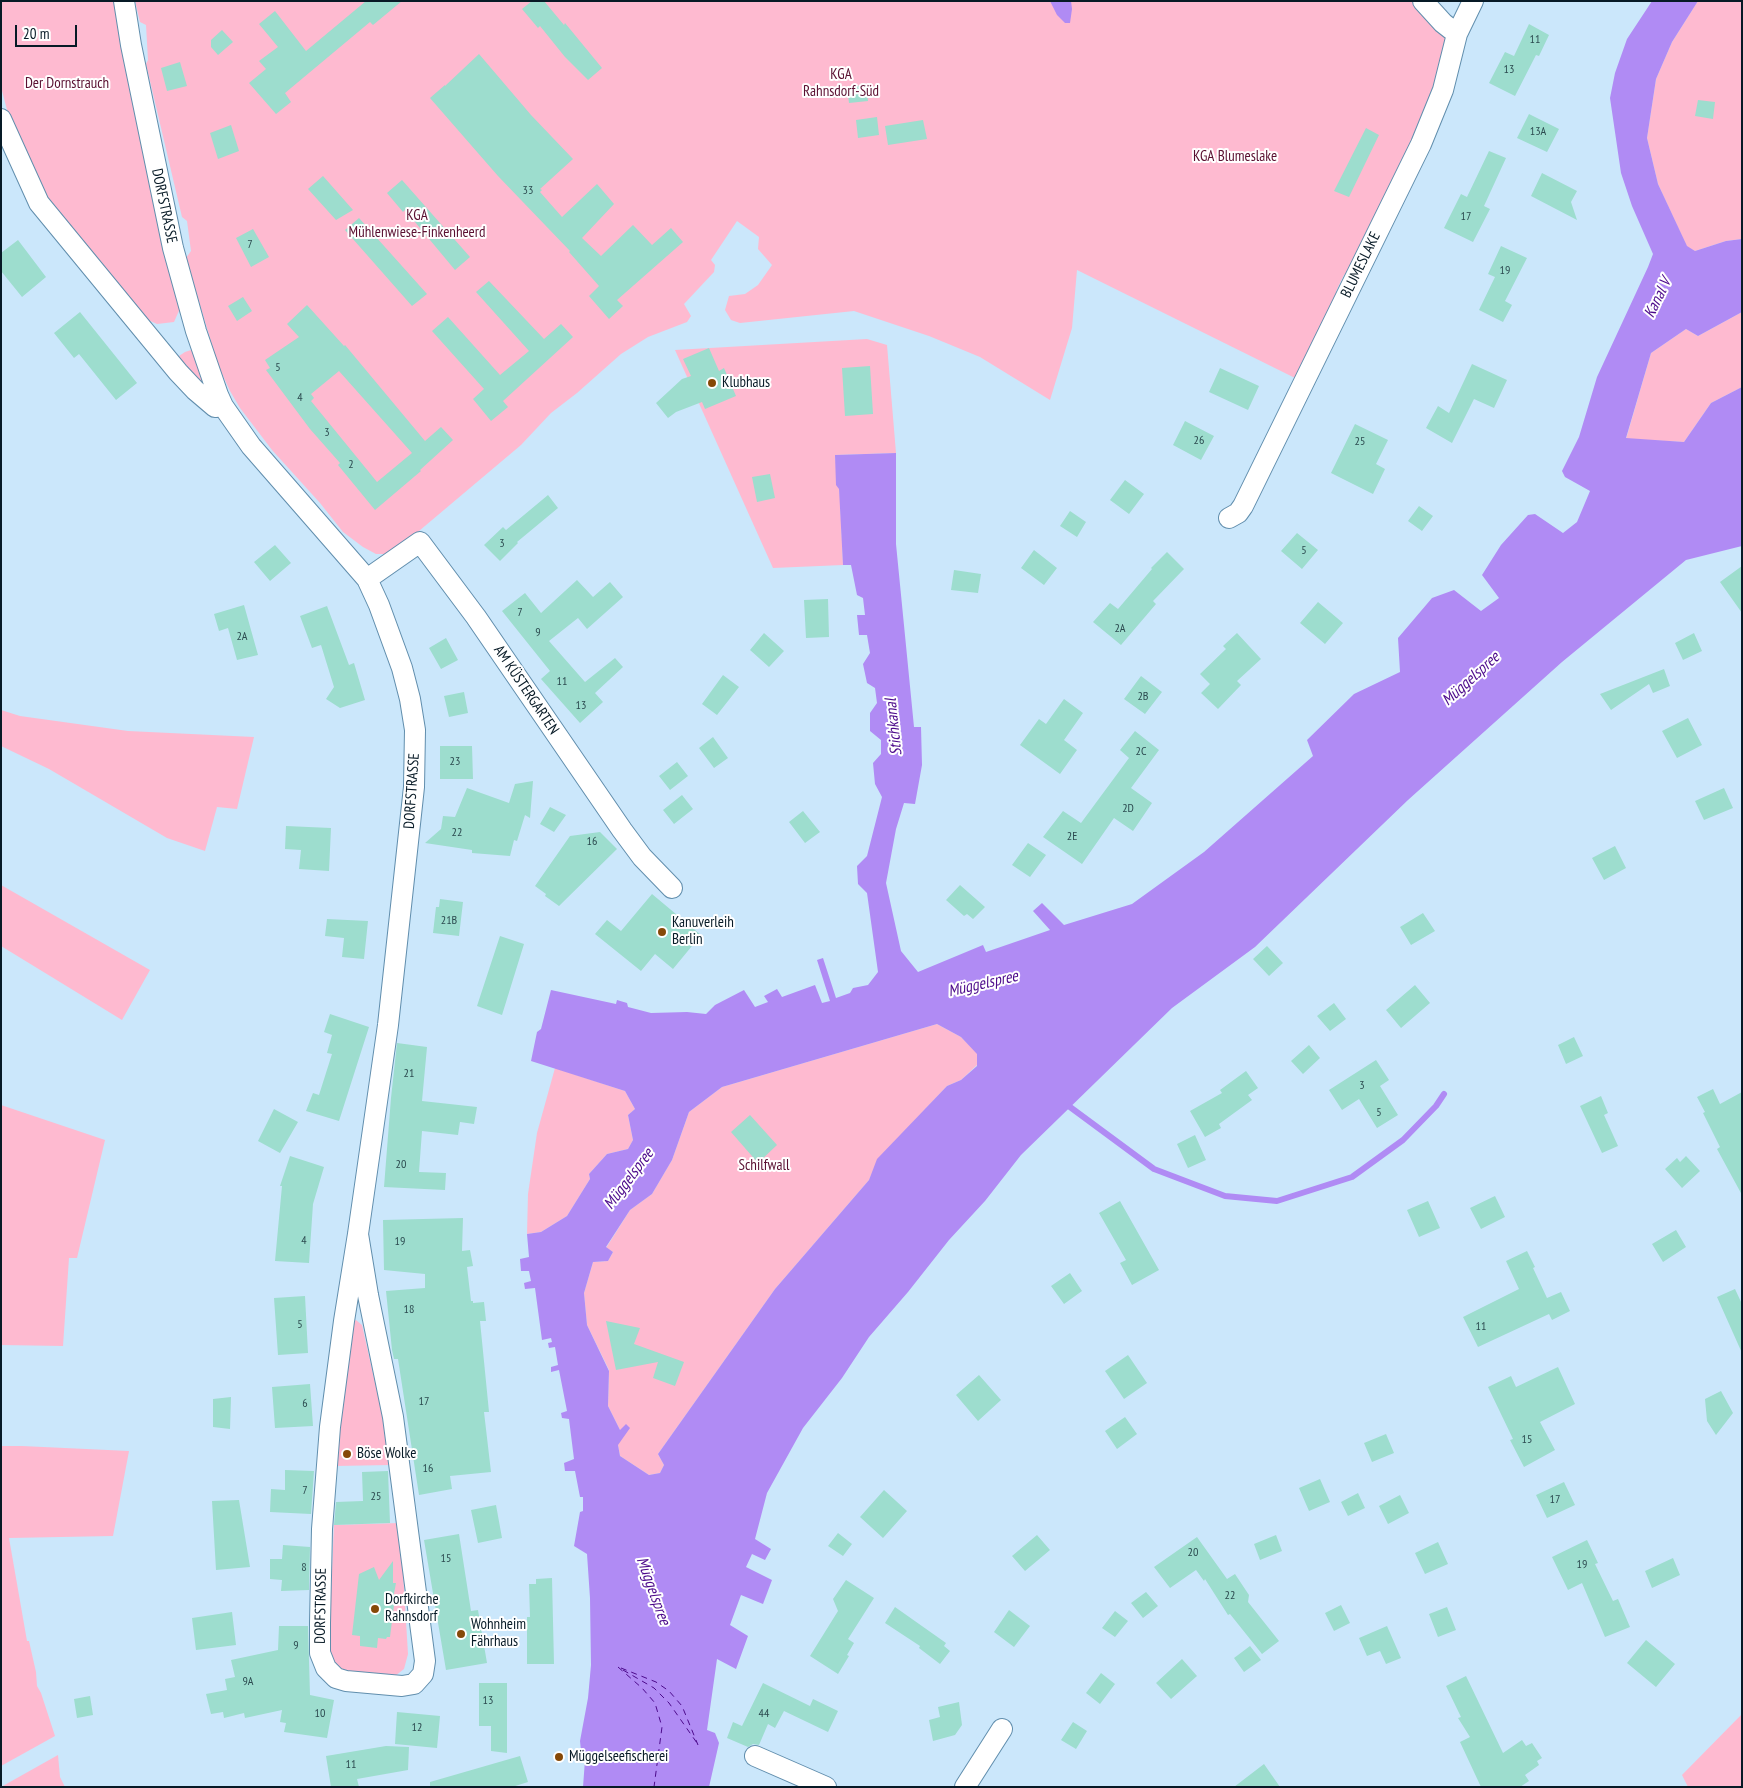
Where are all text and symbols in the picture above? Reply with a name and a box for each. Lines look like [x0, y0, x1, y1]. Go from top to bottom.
scale bar [18, 15, 80, 47]
text: 20 m [23, 24, 49, 43]
house number: 11 [1530, 33, 1540, 47]
house number: 13 [1504, 63, 1514, 77]
park label: KGA Rahnsdorf-Süd [803, 66, 879, 101]
park label: Der Dornstrauch [25, 75, 109, 93]
house number: 13A [1530, 125, 1546, 139]
park label: KGA Blumeslake [1193, 148, 1277, 166]
street label: DORFSTRASSE [147, 167, 181, 245]
house number: 33 [523, 184, 533, 198]
park label: KGA Mühlenwiese-Finkenheerd [349, 207, 485, 242]
house number: 17 [1461, 210, 1471, 224]
street label: BLUMESLAKE [1337, 229, 1385, 301]
house number: 7 [247, 238, 253, 252]
house number: 19 [1500, 264, 1510, 278]
water label: Kanal V [1640, 275, 1676, 321]
house number: 5 [275, 361, 281, 375]
place label: Klubhaus [722, 374, 770, 392]
marker: Klubhaus [706, 377, 718, 389]
house number: 4 [297, 391, 303, 405]
house number: 3 [324, 426, 330, 440]
house number: 26 [1194, 434, 1204, 448]
house number: 25 [1355, 435, 1365, 449]
house number: 2 [348, 458, 354, 472]
house number: 3 [499, 537, 505, 551]
house number: 5 [1301, 544, 1307, 558]
house number: 7 [517, 606, 523, 620]
house number: 2A [1114, 622, 1126, 636]
house number: 9 [535, 626, 541, 640]
house number: 2A [236, 630, 248, 644]
street label: AM KÜSTERGARTEN [490, 642, 562, 738]
water label: Müggelspree [1438, 648, 1504, 710]
house number: 11 [557, 675, 567, 689]
house number: 2B [1137, 690, 1149, 704]
water label: Stichkanal [881, 698, 907, 756]
house number: 13 [576, 699, 586, 713]
house number: 2C [1136, 745, 1146, 759]
street label: DORFSTRASSE [400, 753, 424, 829]
house number: 23 [450, 755, 460, 769]
house number: 2D [1122, 802, 1134, 816]
house number: 22 [452, 826, 462, 840]
house number: 2E [1067, 830, 1077, 844]
house number: 16 [587, 835, 597, 849]
house number: 21B [441, 914, 457, 928]
place label: Kanuverleih Berlin [672, 914, 734, 949]
marker: Kanuverleih Berlin [656, 926, 668, 938]
water label: Müggelspree [946, 967, 1020, 1001]
house number: 21 [404, 1067, 414, 1081]
house number: 3 [1359, 1079, 1365, 1093]
house number: 5 [1376, 1106, 1382, 1120]
water label: Müggelspree [600, 1145, 658, 1213]
park label: Schilfwall [739, 1157, 789, 1175]
house number: 20 [396, 1158, 406, 1172]
house number: 4 [301, 1234, 307, 1248]
house number: 19 [395, 1235, 405, 1249]
house number: 18 [404, 1303, 414, 1317]
house number: 5 [297, 1318, 303, 1332]
house number: 11 [1476, 1320, 1486, 1334]
house number: 17 [419, 1395, 429, 1409]
house number: 6 [302, 1397, 308, 1411]
house number: 15 [1522, 1433, 1532, 1447]
place label: Böse Wolke [357, 1445, 416, 1463]
marker: Böse Wolke [341, 1448, 353, 1460]
house number: 16 [423, 1462, 433, 1476]
house number: 7 [302, 1484, 308, 1498]
house number: 25 [371, 1490, 381, 1504]
house number: 17 [1550, 1493, 1560, 1507]
house number: 20 [1188, 1546, 1198, 1560]
house number: 15 [441, 1552, 451, 1566]
water label: Müggelspree [632, 1554, 674, 1628]
house number: 19 [1577, 1558, 1587, 1572]
house number: 8 [301, 1561, 307, 1575]
street label: DORFSTRASSE [311, 1568, 331, 1644]
house number: 22 [1225, 1589, 1235, 1603]
place label: Dorfkirche Rahnsdorf [385, 1591, 439, 1626]
marker: Dorfkirche Rahnsdorf [369, 1603, 381, 1615]
place label: Wohnheim Fährhaus [471, 1616, 526, 1651]
marker: Wohnheim Fährhaus [455, 1628, 467, 1640]
house number: 9 [293, 1639, 299, 1653]
house number: 9A [242, 1675, 254, 1689]
house number: 13 [483, 1694, 493, 1708]
house number: 10 [315, 1707, 325, 1721]
house number: 44 [759, 1707, 769, 1721]
house number: 12 [412, 1721, 422, 1735]
place label: Müggelseefischerei [569, 1748, 668, 1766]
marker: Müggelseefischerei [553, 1751, 565, 1763]
house number: 11 [346, 1758, 356, 1772]

